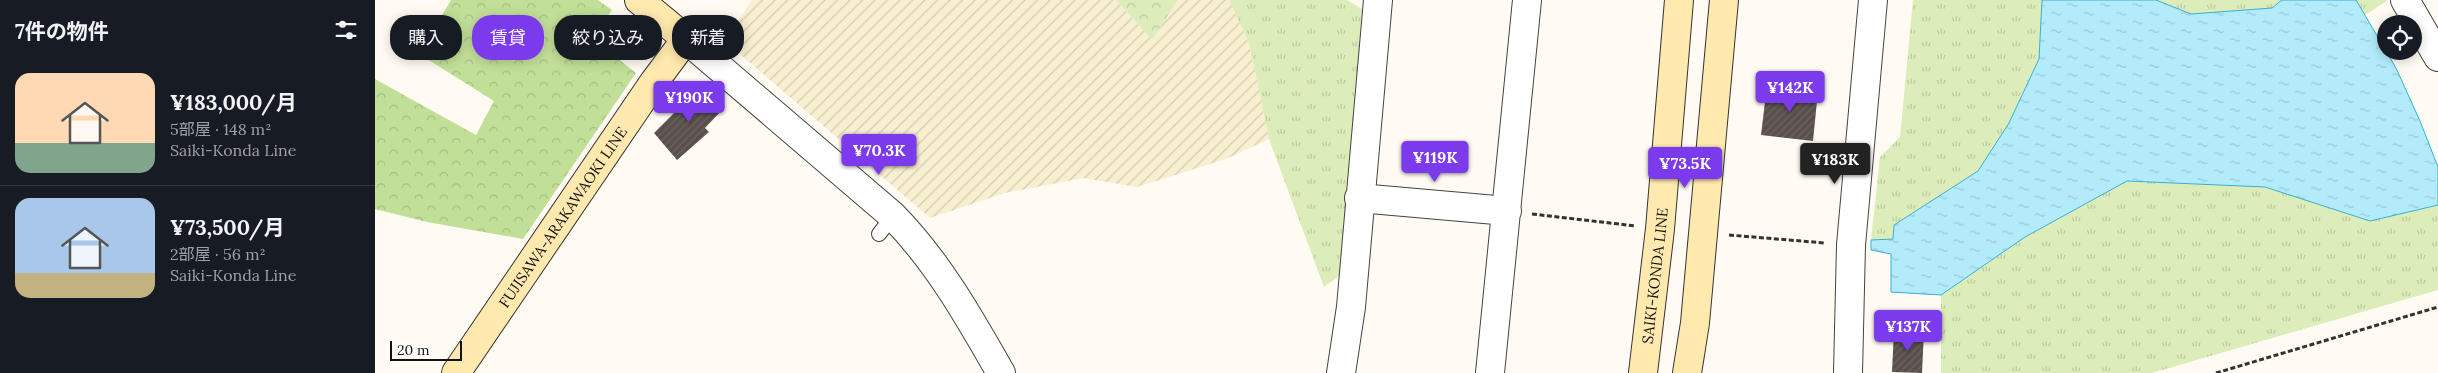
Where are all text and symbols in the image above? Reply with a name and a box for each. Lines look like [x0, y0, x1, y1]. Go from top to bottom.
chip: 購入 [390, 15, 462, 60]
chip: 賃貸 [472, 15, 544, 60]
chip: 絞り込み [554, 15, 662, 60]
chip: 新着 [672, 15, 744, 60]
map controls [2377, 15, 2422, 60]
button: locate [2377, 15, 2422, 60]
icon: filters [332, 16, 360, 44]
text: 7件の物件 [15, 18, 109, 45]
pin: ¥142K [1755, 70, 1825, 113]
text: ¥142K [1767, 77, 1813, 97]
pin: ¥190K [654, 80, 724, 123]
text: ¥190K [665, 87, 713, 107]
text: ¥183,000/月 [170, 89, 297, 116]
icon: home [55, 93, 115, 153]
text: 5部屋 · 148 m² [170, 119, 271, 139]
street label: FUJISAWA-ARAKAWAOKI LINE [494, 123, 631, 311]
pin: ¥70.3K [838, 134, 920, 176]
text: Saiki-Konda Line [170, 140, 296, 160]
text: ¥70.3K [852, 140, 906, 160]
pin: ¥119K [1400, 140, 1470, 183]
pin: ¥183K [1800, 142, 1870, 185]
pin: ¥73.5K [1644, 146, 1726, 189]
text: ¥119K [1412, 147, 1458, 167]
text: ¥183K [1811, 149, 1859, 169]
text: ¥73.5K [1659, 153, 1711, 173]
street label: SAIKI-KONDA LINE [1637, 207, 1671, 345]
text: ¥73,500/月 [170, 214, 284, 241]
icon: home [55, 218, 115, 278]
text: 2部屋 · 56 m² [170, 244, 266, 264]
text: Saiki-Konda Line [170, 265, 296, 285]
pin: ¥137K [1873, 310, 1943, 352]
text: ¥137K [1885, 316, 1931, 336]
scale bar [390, 338, 463, 361]
text: 20 m [397, 341, 429, 359]

